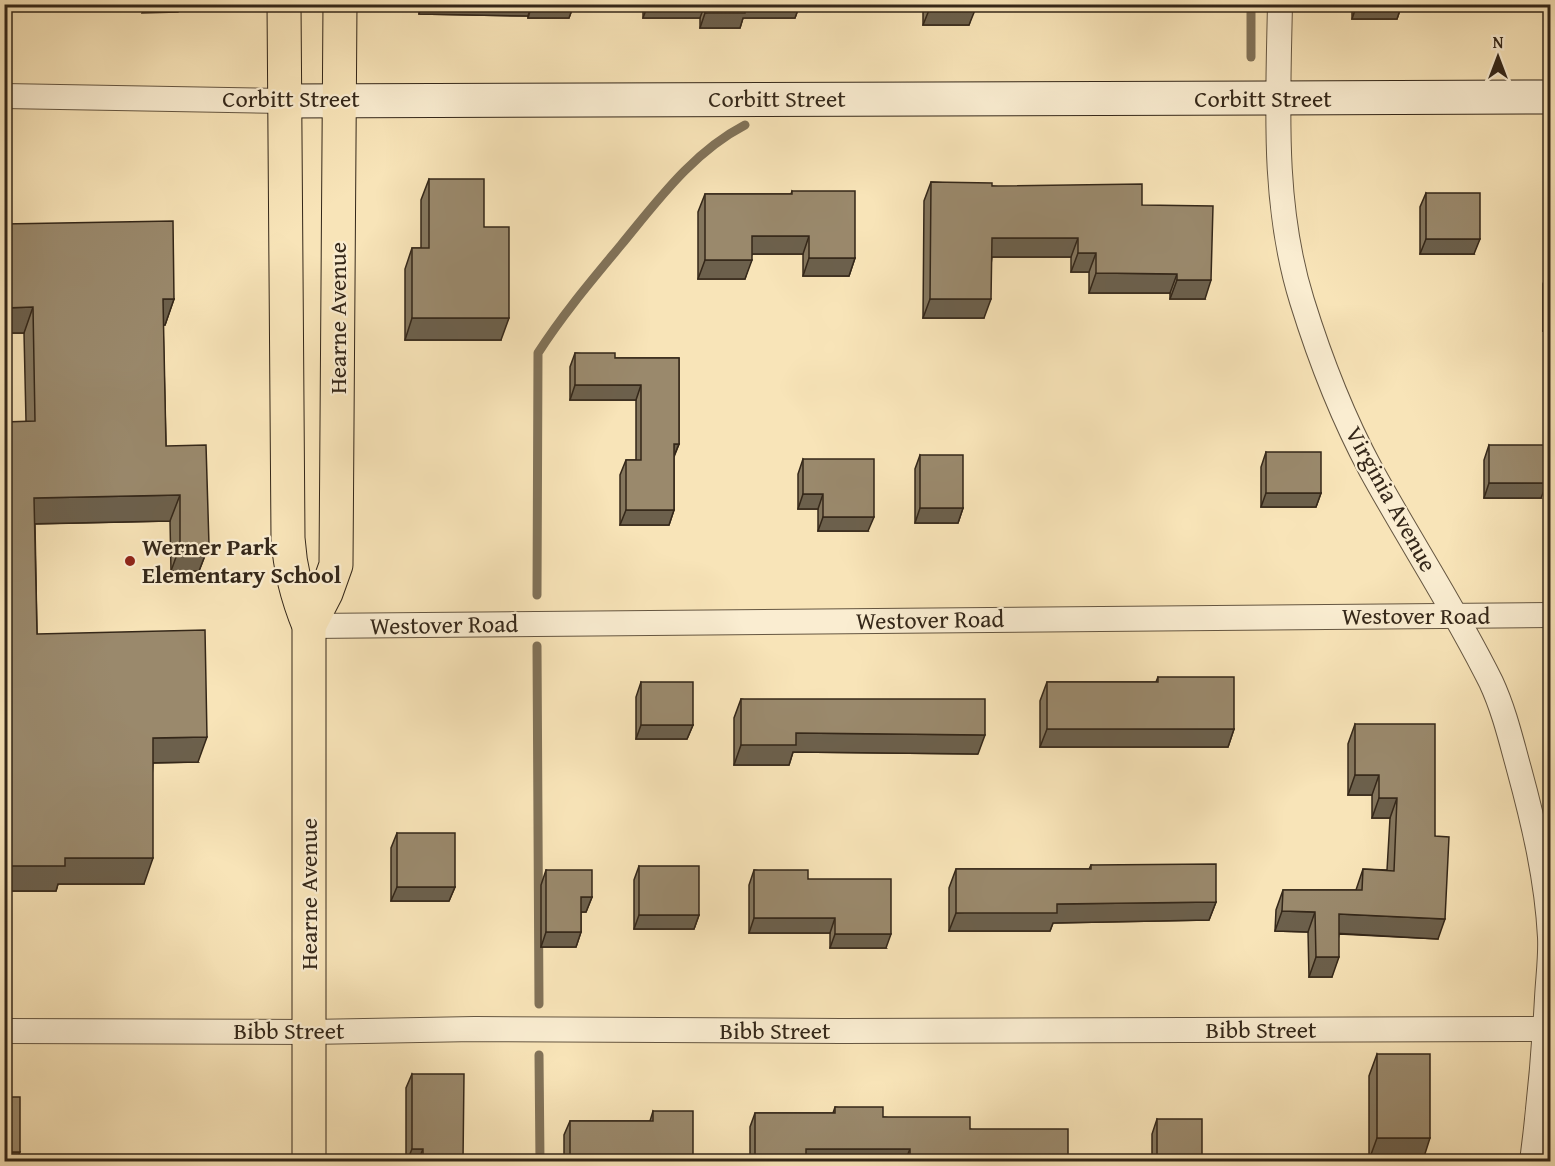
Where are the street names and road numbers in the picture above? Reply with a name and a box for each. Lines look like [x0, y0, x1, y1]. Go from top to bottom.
street label: Corbitt Street [222, 81, 360, 116]
street label: Corbitt Street [708, 81, 846, 116]
street label: Corbitt Street [1194, 81, 1332, 116]
street label: Hearne Avenue [320, 242, 355, 394]
street label: Virginia Avenue [1337, 420, 1446, 578]
street label: Westover Road [1342, 598, 1490, 633]
street label: Westover Road [855, 601, 1005, 638]
street label: Westover Road [369, 606, 519, 643]
street label: Hearne Avenue [291, 818, 326, 970]
street label: Bibb Street [1205, 1012, 1317, 1047]
street label: Bibb Street [233, 1013, 345, 1048]
street label: Bibb Street [719, 1013, 831, 1048]

